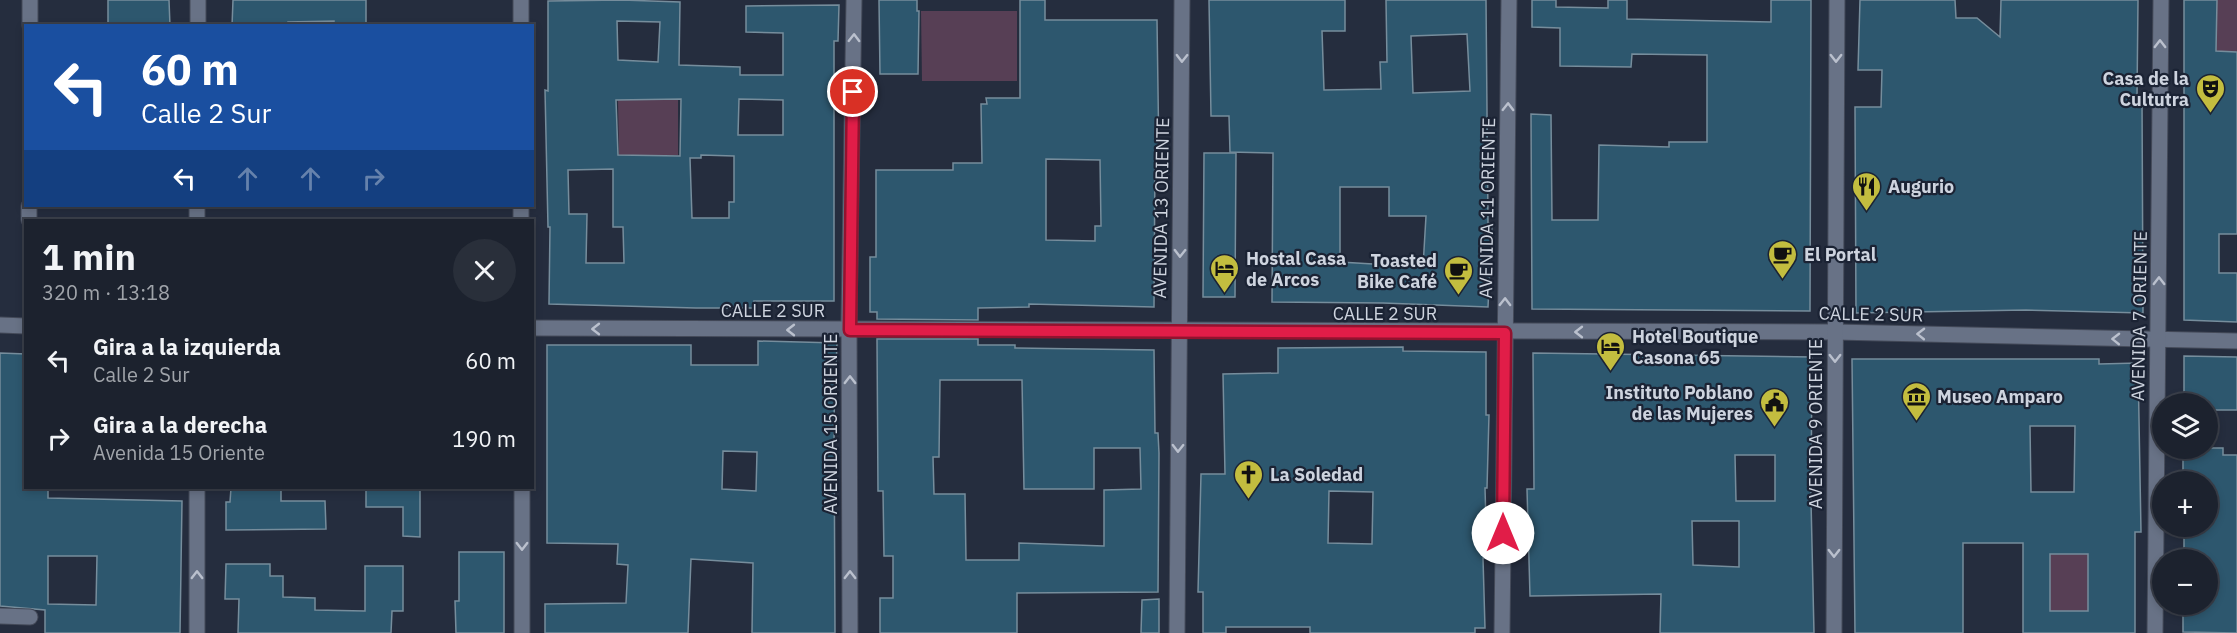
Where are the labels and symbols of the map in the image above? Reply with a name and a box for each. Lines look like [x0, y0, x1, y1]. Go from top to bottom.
one-way arrow [847, 33, 860, 42]
one-way arrow [2154, 39, 2167, 48]
one-way arrow [1176, 54, 1188, 63]
one-way arrow [1830, 54, 1843, 63]
pin [827, 66, 878, 117]
place label: Casa de la Cultutra [2102, 67, 2189, 111]
theatre icon: Casa de la Cultutra [2194, 72, 2226, 114]
one-way arrow [1502, 102, 1514, 111]
street label: AVENIDA 13 ORIENTE [1148, 117, 1174, 299]
street label: AVENIDA 11 ORIENTE [1474, 117, 1500, 299]
restaurant icon: Augurio [1851, 170, 1883, 212]
place label: Augurio [1888, 175, 1954, 198]
street label: AVENIDA 7 ORIENTE [2126, 231, 2152, 401]
cafe icon: El Portal [1767, 238, 1799, 280]
place label: El Portal [1804, 243, 1877, 266]
place label: Hostal Casa de Arcos [1246, 247, 1346, 291]
one-way arrow [1174, 249, 1186, 258]
place label: Toasted Bike Café [1357, 249, 1437, 293]
hotel icon: Hostal Casa de Arcos [1209, 252, 1241, 294]
cafe icon: Toasted Bike Café [1442, 254, 1474, 296]
one-way arrow [2153, 276, 2165, 285]
one-way arrow [1499, 297, 1511, 306]
street label: CALLE 2 SUR [721, 299, 825, 322]
street label: CALLE 2 SUR [1333, 302, 1437, 325]
street label: CALLE 2 SUR [1818, 302, 1924, 326]
one-way arrow [592, 323, 601, 335]
one-way arrow [787, 324, 796, 336]
place label: Hotel Boutique Casona 65 [1632, 325, 1758, 369]
one-way arrow [1574, 326, 1583, 338]
one-way arrow [1916, 328, 1925, 341]
hotel icon: Hotel Boutique Casona 65 [1595, 330, 1627, 372]
street label: AVENIDA 15 ORIENTE [819, 333, 842, 515]
one-way arrow [2111, 333, 2120, 346]
street label: AVENIDA 9 ORIENTE [1804, 339, 1827, 509]
one-way arrow [1829, 354, 1841, 363]
one-way arrow [844, 375, 856, 384]
museum icon: Museo Amparo [1900, 380, 1932, 422]
place label: Instituto Poblano de las Mujeres [1606, 381, 1753, 425]
place label: Museo Amparo [1937, 385, 2063, 408]
public building icon: Instituto Poblano de las Mujeres [1758, 386, 1790, 428]
one-way arrow [1172, 444, 1184, 453]
church icon: La Soledad [1233, 458, 1265, 500]
place label: La Soledad [1270, 463, 1363, 486]
position arrow [1471, 501, 1535, 565]
one-way arrow [516, 541, 528, 550]
one-way arrow [1828, 549, 1840, 558]
one-way arrow [191, 570, 203, 579]
one-way arrow [844, 570, 856, 579]

